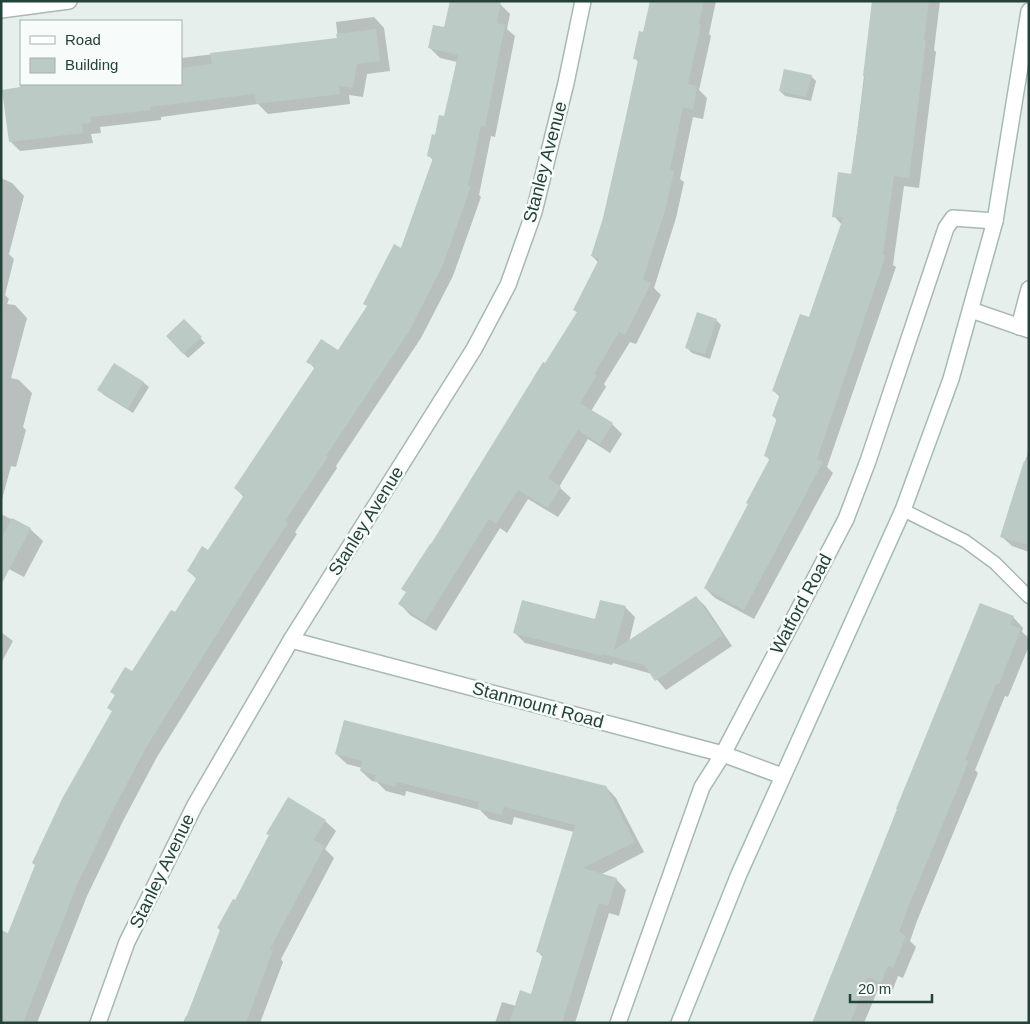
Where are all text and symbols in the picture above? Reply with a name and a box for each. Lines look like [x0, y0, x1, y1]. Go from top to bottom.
legend [20, 20, 182, 85]
text: Road [65, 31, 101, 48]
text: Building [65, 56, 118, 73]
street label: Stanley Avenue [519, 99, 571, 225]
street label: Stanley Avenue [324, 463, 408, 579]
street label: Watford Road [766, 551, 836, 657]
street label: Stanmount Road [470, 678, 606, 732]
street label: Stanley Avenue [126, 811, 198, 931]
scale bar [850, 972, 932, 1004]
text: 20 m [858, 980, 891, 997]

